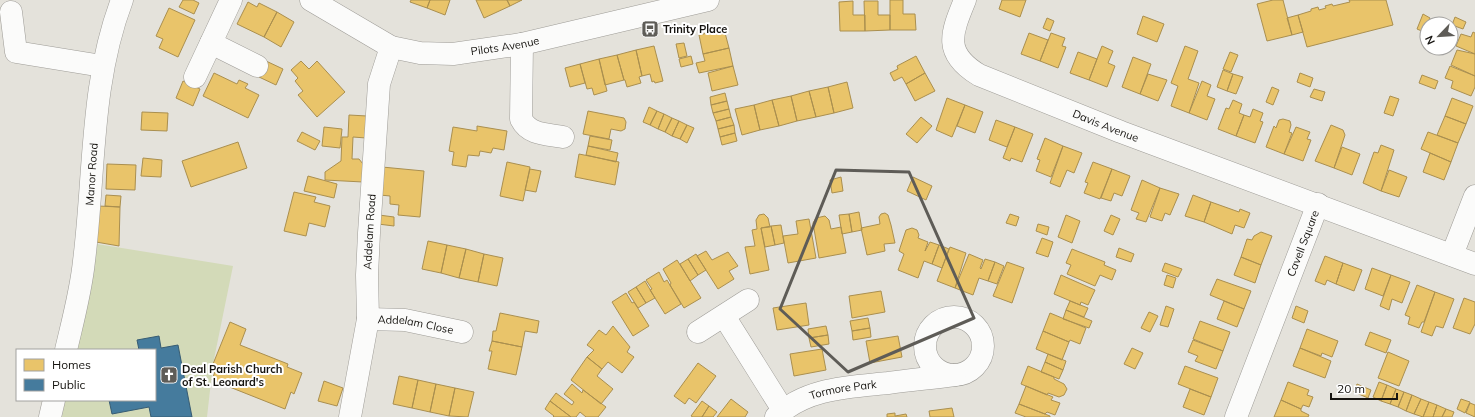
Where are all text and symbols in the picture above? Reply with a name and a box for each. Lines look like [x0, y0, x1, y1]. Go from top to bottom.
north arrow [1419, 16, 1459, 56]
bus stop icon: Trinity Place [640, 19, 660, 39]
place label: Trinity Place [663, 22, 727, 36]
street label: Pilots Avenue [470, 33, 541, 58]
text: N [1422, 34, 1438, 47]
street label: Davis Avenue [1071, 106, 1141, 145]
street label: Manor Road [82, 142, 101, 206]
street label: Addelam Road [360, 193, 379, 270]
street label: Cavell Square [1284, 208, 1322, 279]
street label: Addelam Close [377, 312, 455, 337]
legend [16, 349, 156, 401]
text: Homes [52, 357, 91, 372]
place label: Deal Parish Church of St. Leonard's [182, 362, 283, 389]
church icon: Deal Parish Church of St. Leonard's [159, 365, 179, 385]
scale bar [1331, 375, 1397, 401]
text: Public [52, 377, 86, 392]
street label: Tormore Park [807, 377, 878, 403]
text: 20 m [1337, 381, 1365, 396]

